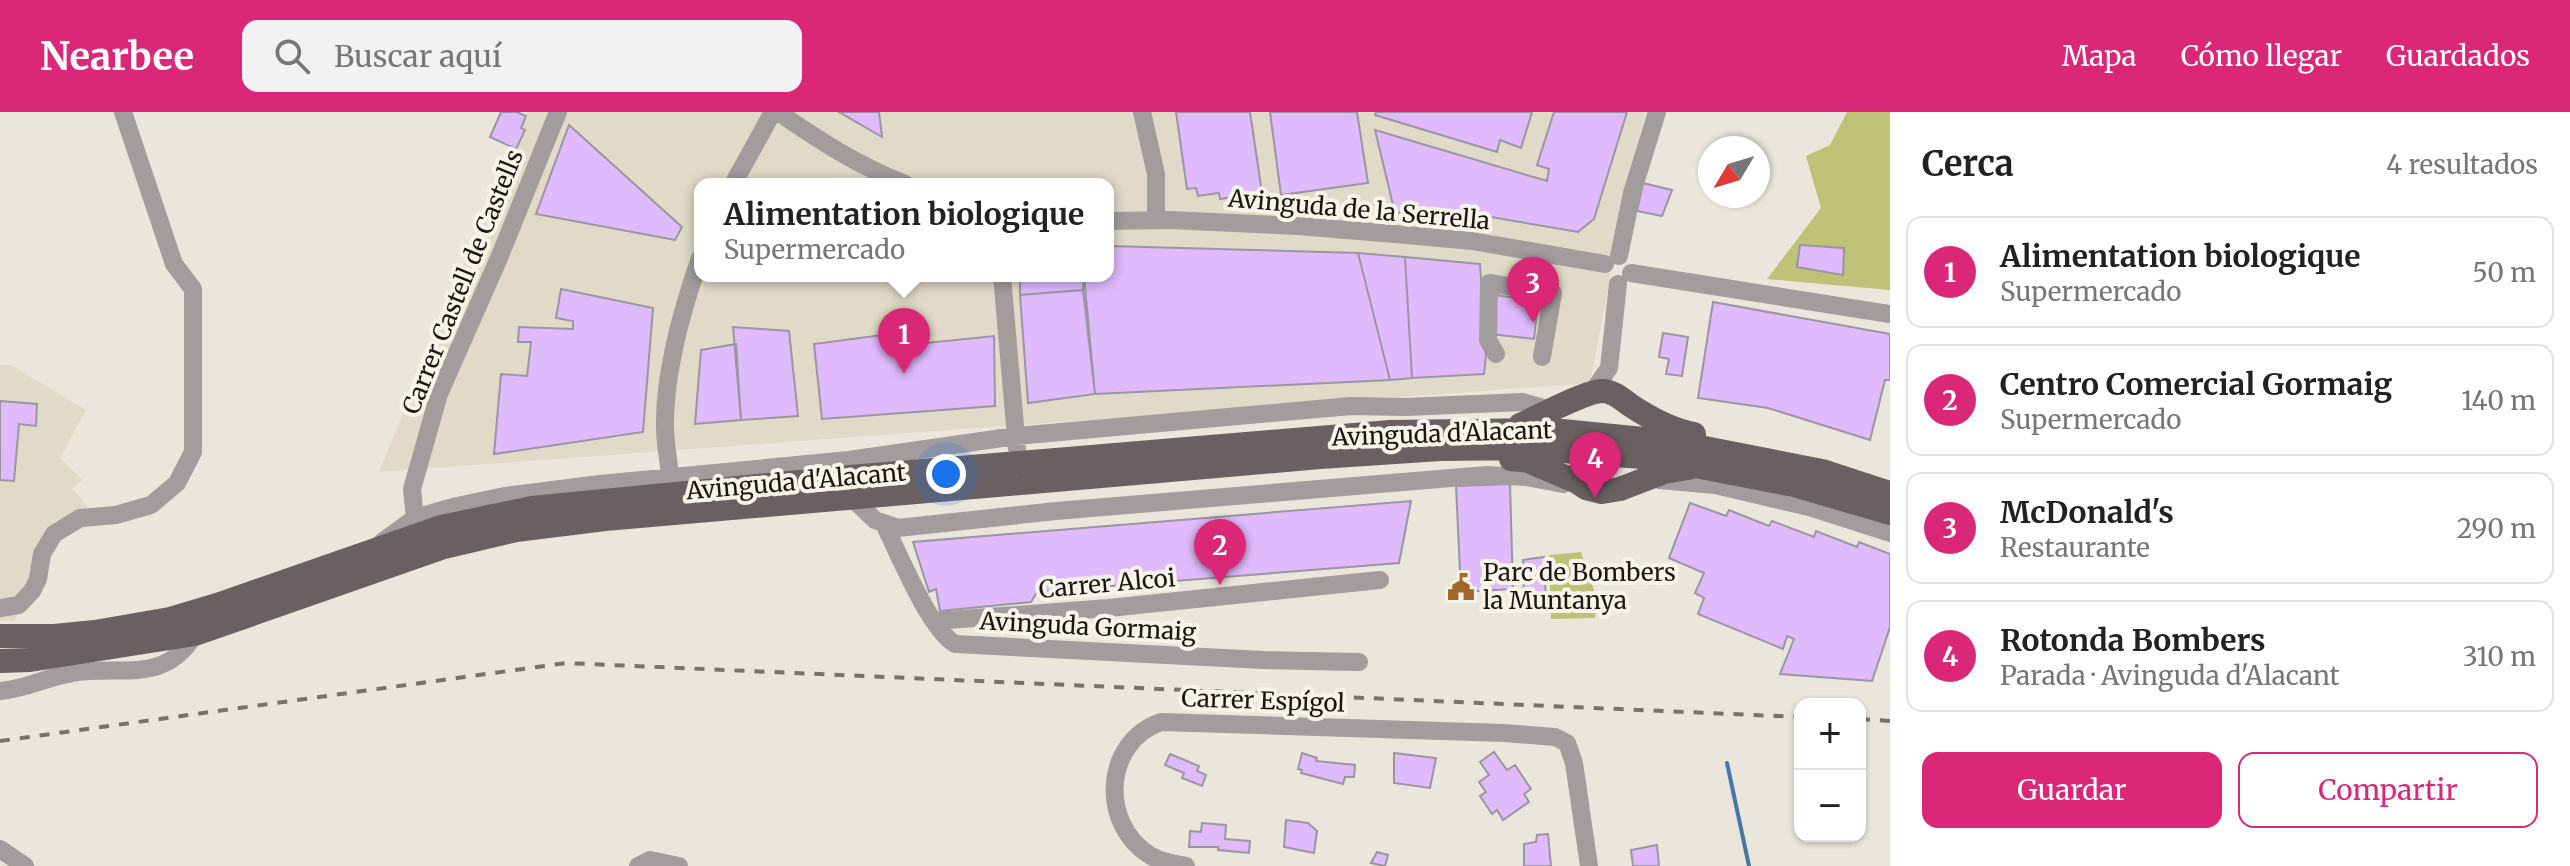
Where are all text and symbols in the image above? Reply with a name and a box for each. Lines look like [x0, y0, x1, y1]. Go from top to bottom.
search box [242, 20, 802, 92]
text: Nearbee [40, 33, 194, 80]
icon: search [270, 34, 314, 78]
text: Buscar aquí [334, 37, 502, 75]
text: Mapa [2062, 38, 2137, 74]
text: Cómo llegar [2181, 38, 2342, 74]
text: Guardados [2386, 38, 2530, 74]
north arrow [1698, 136, 1770, 208]
text: Cerca [1922, 143, 2014, 185]
street label: Carrer Castell de Castells [395, 145, 530, 419]
text: 4 resultados [2386, 148, 2538, 181]
popup [694, 178, 1114, 282]
street label: Avinguda de la Serrella [1226, 183, 1491, 236]
text: Alimentation biologique [724, 195, 1084, 233]
text: Supermercado [724, 233, 905, 266]
text: Alimentation biologique [2000, 237, 2361, 275]
text: 1 [1944, 256, 1956, 289]
text: 50 m [2472, 256, 2536, 289]
pin: 3 [1507, 257, 1559, 323]
text: Supermercado [2000, 275, 2182, 308]
pin: 1 [878, 308, 930, 374]
text: Centro Comercial Gormaig [2000, 365, 2392, 403]
text: 2 [1942, 384, 1958, 417]
text: 140 m [2461, 384, 2536, 417]
text: Supermercado [2000, 403, 2182, 436]
street label: Avinguda d'Alacant [1330, 414, 1553, 453]
pin: 4 [1569, 432, 1621, 498]
your location [926, 454, 966, 494]
street label: Avinguda d'Alacant [684, 456, 908, 507]
text: McDonald's [2000, 493, 2174, 531]
text: 3 [1943, 512, 1957, 545]
text: 290 m [2457, 512, 2536, 545]
pin: 2 [1194, 519, 1246, 585]
text: Restaurante [2000, 531, 2150, 564]
place label: Parc de Bombers la Muntanya [1483, 557, 1676, 616]
street label: Carrer Alcoi [1037, 562, 1177, 605]
public building icon: Parc de Bombers la Muntanya [1446, 572, 1476, 602]
street label: Avinguda Gormaig [978, 605, 1198, 648]
text: Rotonda Bombers [2000, 621, 2266, 659]
text: 4 [1942, 640, 1958, 673]
text: 310 m [2463, 640, 2536, 673]
text: Parada · Avinguda d'Alacant [2000, 659, 2340, 692]
street label: Carrer Espígol [1181, 682, 1345, 719]
map controls [1794, 698, 1866, 842]
button: + [1794, 698, 1866, 770]
button: Guardar [1922, 752, 2222, 828]
button: Compartir [2238, 752, 2538, 828]
button: − [1794, 770, 1866, 842]

